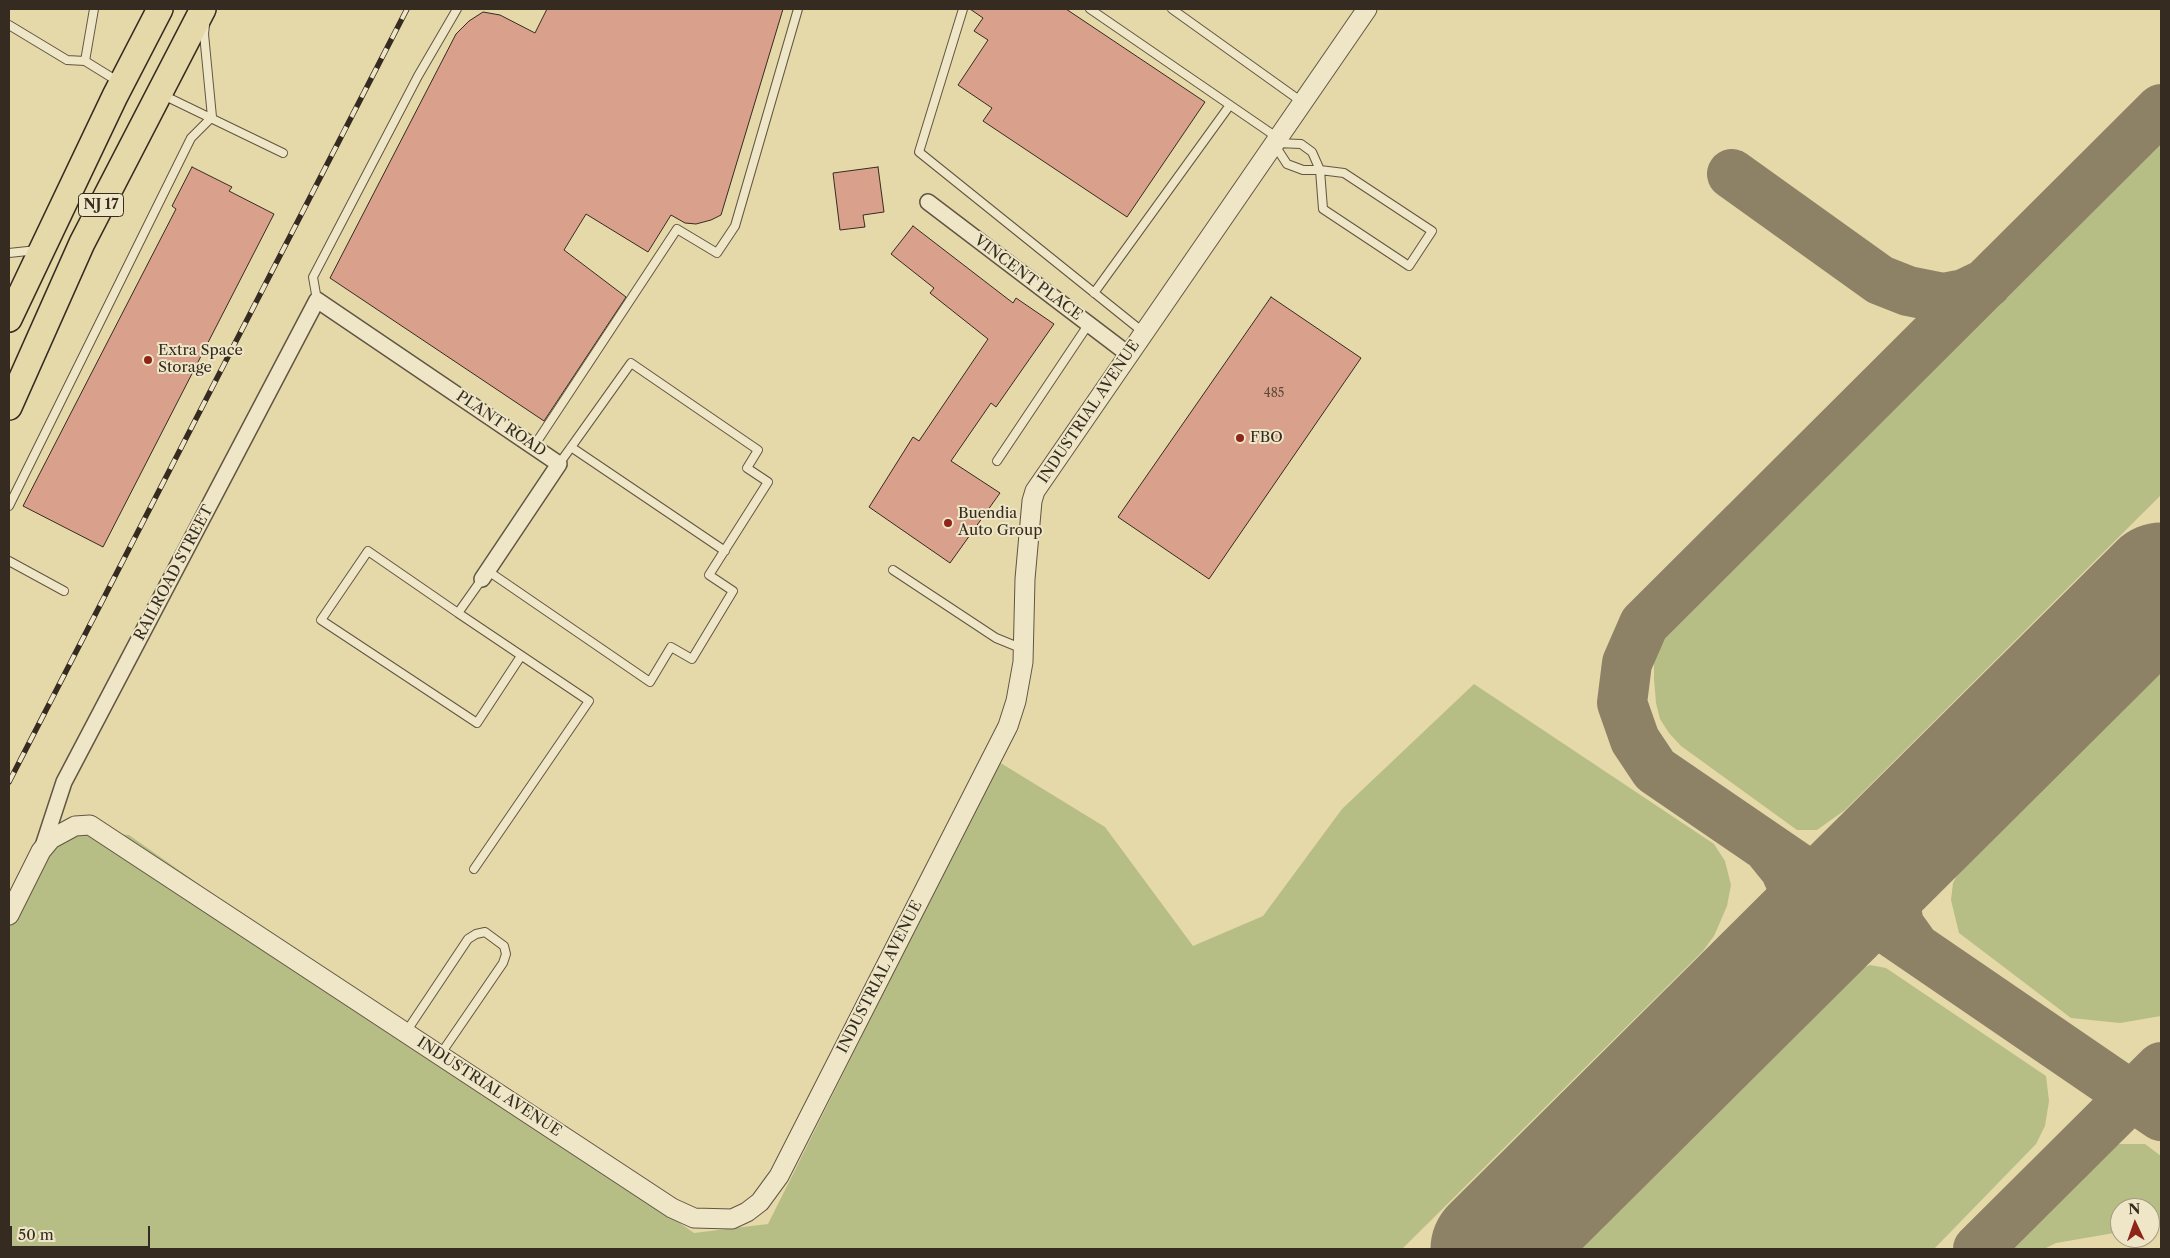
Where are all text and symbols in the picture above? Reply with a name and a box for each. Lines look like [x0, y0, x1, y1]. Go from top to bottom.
road number: NJ 17 [78, 194, 124, 216]
street label: VINCENT PLACE [970, 232, 1086, 324]
street label: INDUSTRIAL AVENUE [1034, 337, 1144, 487]
place label: Extra Space Storage [158, 342, 243, 377]
marker: Extra Space Storage [142, 354, 154, 366]
street label: PLANT ROAD [453, 387, 549, 461]
house number: 485 [1264, 387, 1284, 401]
place label: FBO [1250, 429, 1283, 447]
marker: FBO [1234, 432, 1246, 444]
street label: RAILROAD STREET [131, 502, 217, 644]
place label: Buendia Auto Group [958, 505, 1043, 540]
marker: Buendia Auto Group [942, 517, 954, 529]
street label: INDUSTRIAL AVENUE [834, 898, 926, 1056]
street label: INDUSTRIAL AVENUE [413, 1034, 565, 1140]
north arrow [2110, 1198, 2160, 1248]
text: N [2128, 1200, 2141, 1218]
scale bar [12, 1216, 152, 1248]
text: 50 m [18, 1225, 54, 1244]

